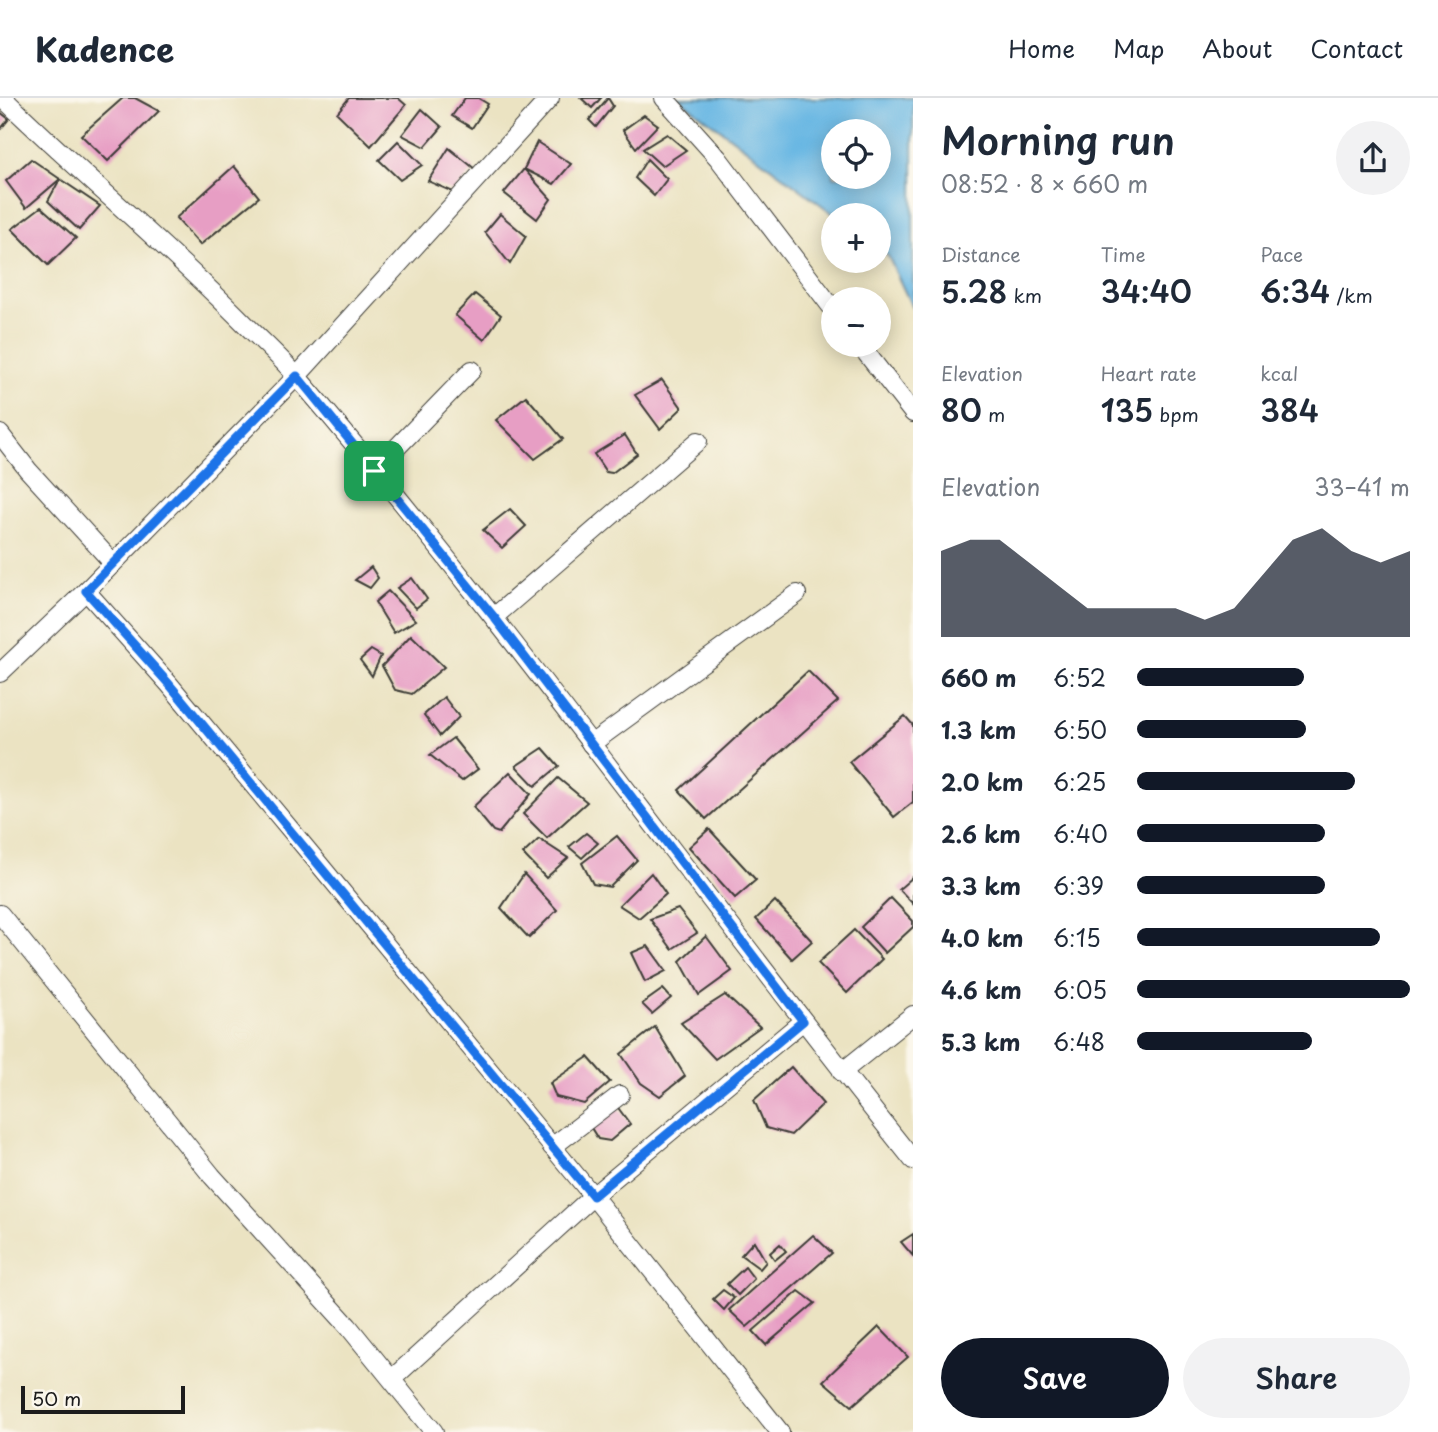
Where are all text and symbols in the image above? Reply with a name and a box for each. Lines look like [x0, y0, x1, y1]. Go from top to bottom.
text: Kadence [35, 23, 174, 73]
text: Home [1008, 30, 1075, 66]
text: Map [1113, 30, 1164, 66]
text: About [1202, 30, 1272, 66]
text: Contact [1310, 30, 1403, 66]
text: Morning run [941, 111, 1175, 168]
map controls [821, 119, 891, 357]
button: locate [821, 119, 891, 189]
button: share [1336, 121, 1410, 195]
text: 08:52 · 8 × 660 m [941, 166, 1148, 201]
button: + [821, 203, 891, 273]
text: Distance [941, 240, 1021, 268]
text: Time [1101, 240, 1146, 268]
text: Pace [1260, 240, 1303, 268]
text: 5.28 [941, 268, 1007, 313]
text: 34:40 [1101, 268, 1192, 313]
text: 6:34 [1260, 268, 1330, 313]
text: km [1007, 281, 1042, 309]
text: /km [1330, 281, 1373, 309]
button: − [821, 287, 891, 357]
text: Elevation [941, 359, 1023, 387]
text: Heart rate [1101, 359, 1197, 387]
text: kcal [1260, 359, 1298, 387]
text: 80 [941, 387, 982, 432]
text: 135 [1101, 387, 1153, 432]
text: 384 [1260, 387, 1319, 432]
text: m [982, 400, 1005, 428]
text: bpm [1153, 400, 1199, 428]
pin [344, 441, 404, 501]
icon: arrive [355, 452, 393, 490]
text: Elevation [941, 469, 1040, 504]
text: 33–41 m [1314, 469, 1410, 504]
text: 660 m [941, 660, 1017, 695]
text: 6:52 [1053, 660, 1106, 695]
text: 1.3 km [941, 712, 1016, 747]
text: 6:50 [1053, 712, 1107, 747]
text: 2.0 km [941, 764, 1023, 799]
text: 6:25 [1053, 764, 1106, 799]
text: 2.6 km [941, 816, 1021, 851]
text: 6:40 [1053, 816, 1108, 851]
text: 3.3 km [941, 868, 1021, 903]
text: 6:39 [1053, 868, 1104, 903]
text: 4.0 km [941, 920, 1024, 955]
text: 6:15 [1053, 920, 1101, 955]
text: 4.6 km [941, 972, 1022, 1007]
text: 6:05 [1053, 972, 1107, 1007]
text: 5.3 km [941, 1024, 1021, 1059]
text: 6:48 [1053, 1024, 1105, 1059]
button: Save [941, 1338, 1169, 1418]
button: Share [1183, 1338, 1410, 1418]
scale bar [21, 1383, 186, 1415]
text: 50 m [32, 1384, 81, 1412]

